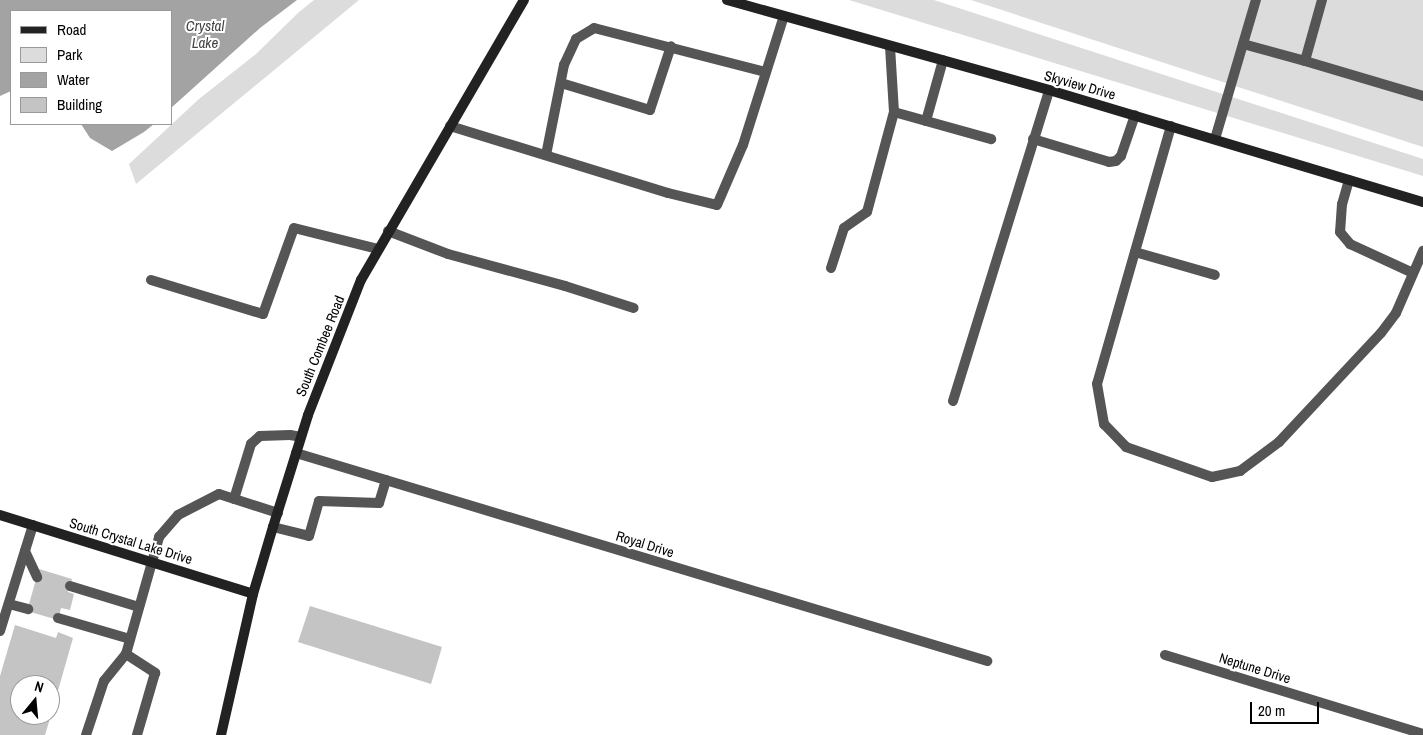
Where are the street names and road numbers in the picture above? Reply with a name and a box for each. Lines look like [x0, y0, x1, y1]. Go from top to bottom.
street label: Skyview Drive [1042, 67, 1118, 103]
street label: South Combee Road [292, 293, 348, 399]
street label: South Crystal Lake Drive [68, 514, 194, 568]
street label: Royal Drive [614, 527, 676, 561]
street label: Neptune Drive [1217, 649, 1293, 687]

